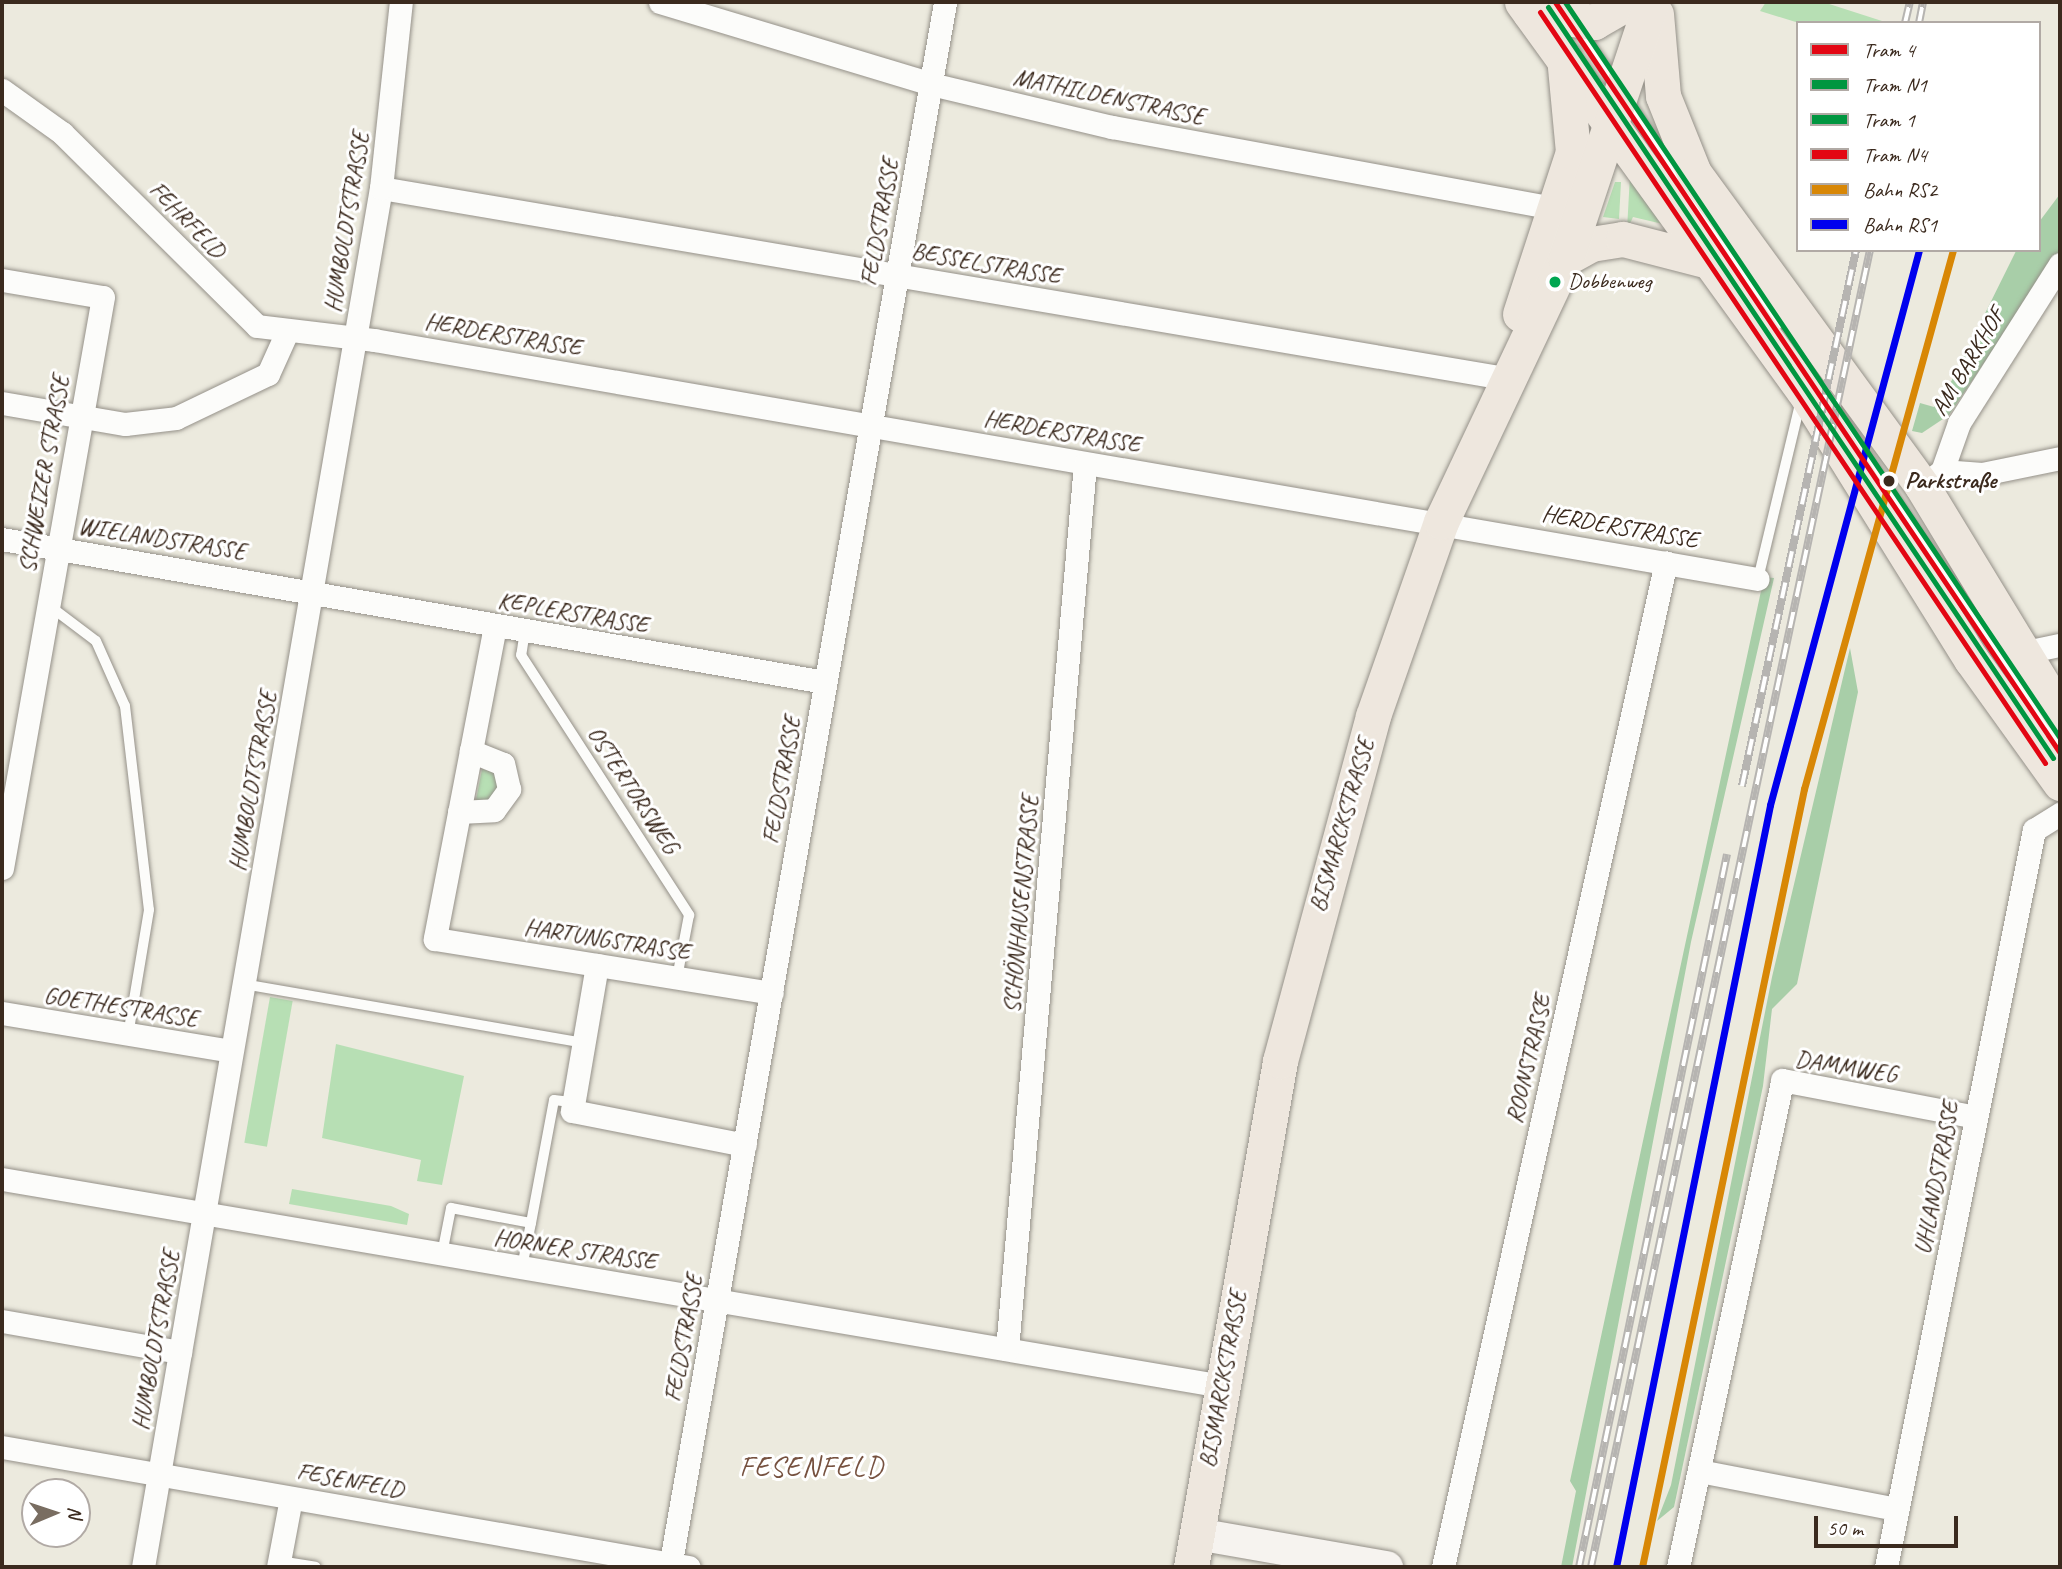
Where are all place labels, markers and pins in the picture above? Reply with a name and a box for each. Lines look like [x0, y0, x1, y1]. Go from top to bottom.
place label: Dobbenweg [1568, 269, 1651, 295]
marker: Dobbenweg [1548, 275, 1562, 289]
place label: Parkstraße [1905, 467, 1996, 495]
marker: Parkstraße [1879, 471, 1899, 491]

